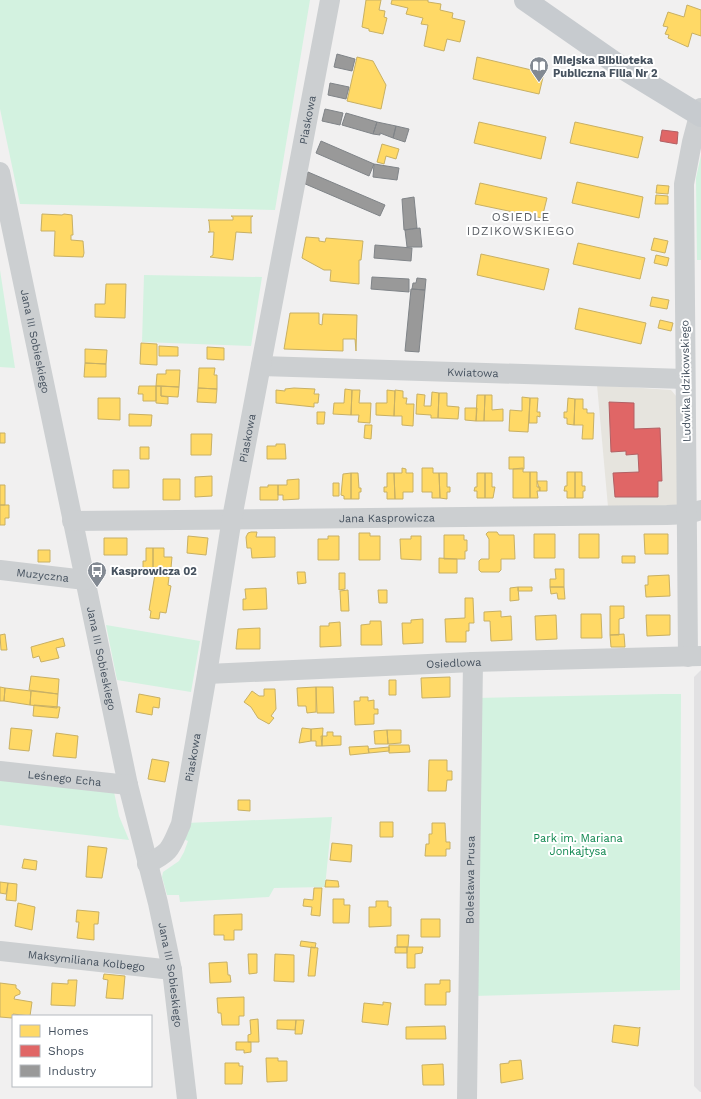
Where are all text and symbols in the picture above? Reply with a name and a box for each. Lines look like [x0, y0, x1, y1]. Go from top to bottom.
place label: Miejska Biblioteka Publiczna Filia Nr 2 [553, 54, 658, 80]
library icon: Miejska Biblioteka Publiczna Filia Nr 2 [528, 55, 550, 83]
street label: Piaskowa [296, 94, 318, 145]
district label: OSIEDLE IDZIKOWSKIEGO [467, 210, 575, 238]
street label: Jana III Sobieskiego [18, 288, 53, 395]
street label: Ludwika Idzikowskiego [678, 320, 694, 442]
street label: Kwiatowa [447, 365, 499, 380]
street label: Piaskowa [236, 413, 258, 464]
street label: Jana Kasprowicza [339, 511, 435, 525]
bus stop icon: Kasprowicza 02 [86, 560, 108, 588]
street label: Muzyczna [16, 565, 70, 585]
place label: Kasprowicza 02 [111, 565, 197, 578]
street label: Jana III Sobieskiego [84, 605, 119, 712]
street label: Osiedlowa [426, 655, 482, 671]
street label: Piaskowa [182, 732, 203, 783]
street label: Leśnego Echa [27, 768, 102, 789]
park label: Park im. Mariana Jonkajtysa [533, 832, 623, 858]
street label: Bolesława Prusa [463, 836, 477, 924]
street label: Jana III Sobieskiego [156, 921, 185, 1028]
street label: Maksymiliana Kolbego [27, 948, 146, 973]
legend [12, 1015, 152, 1087]
text: Homes [48, 1024, 89, 1038]
text: Shops [48, 1044, 84, 1058]
text: Industry [48, 1064, 97, 1078]

